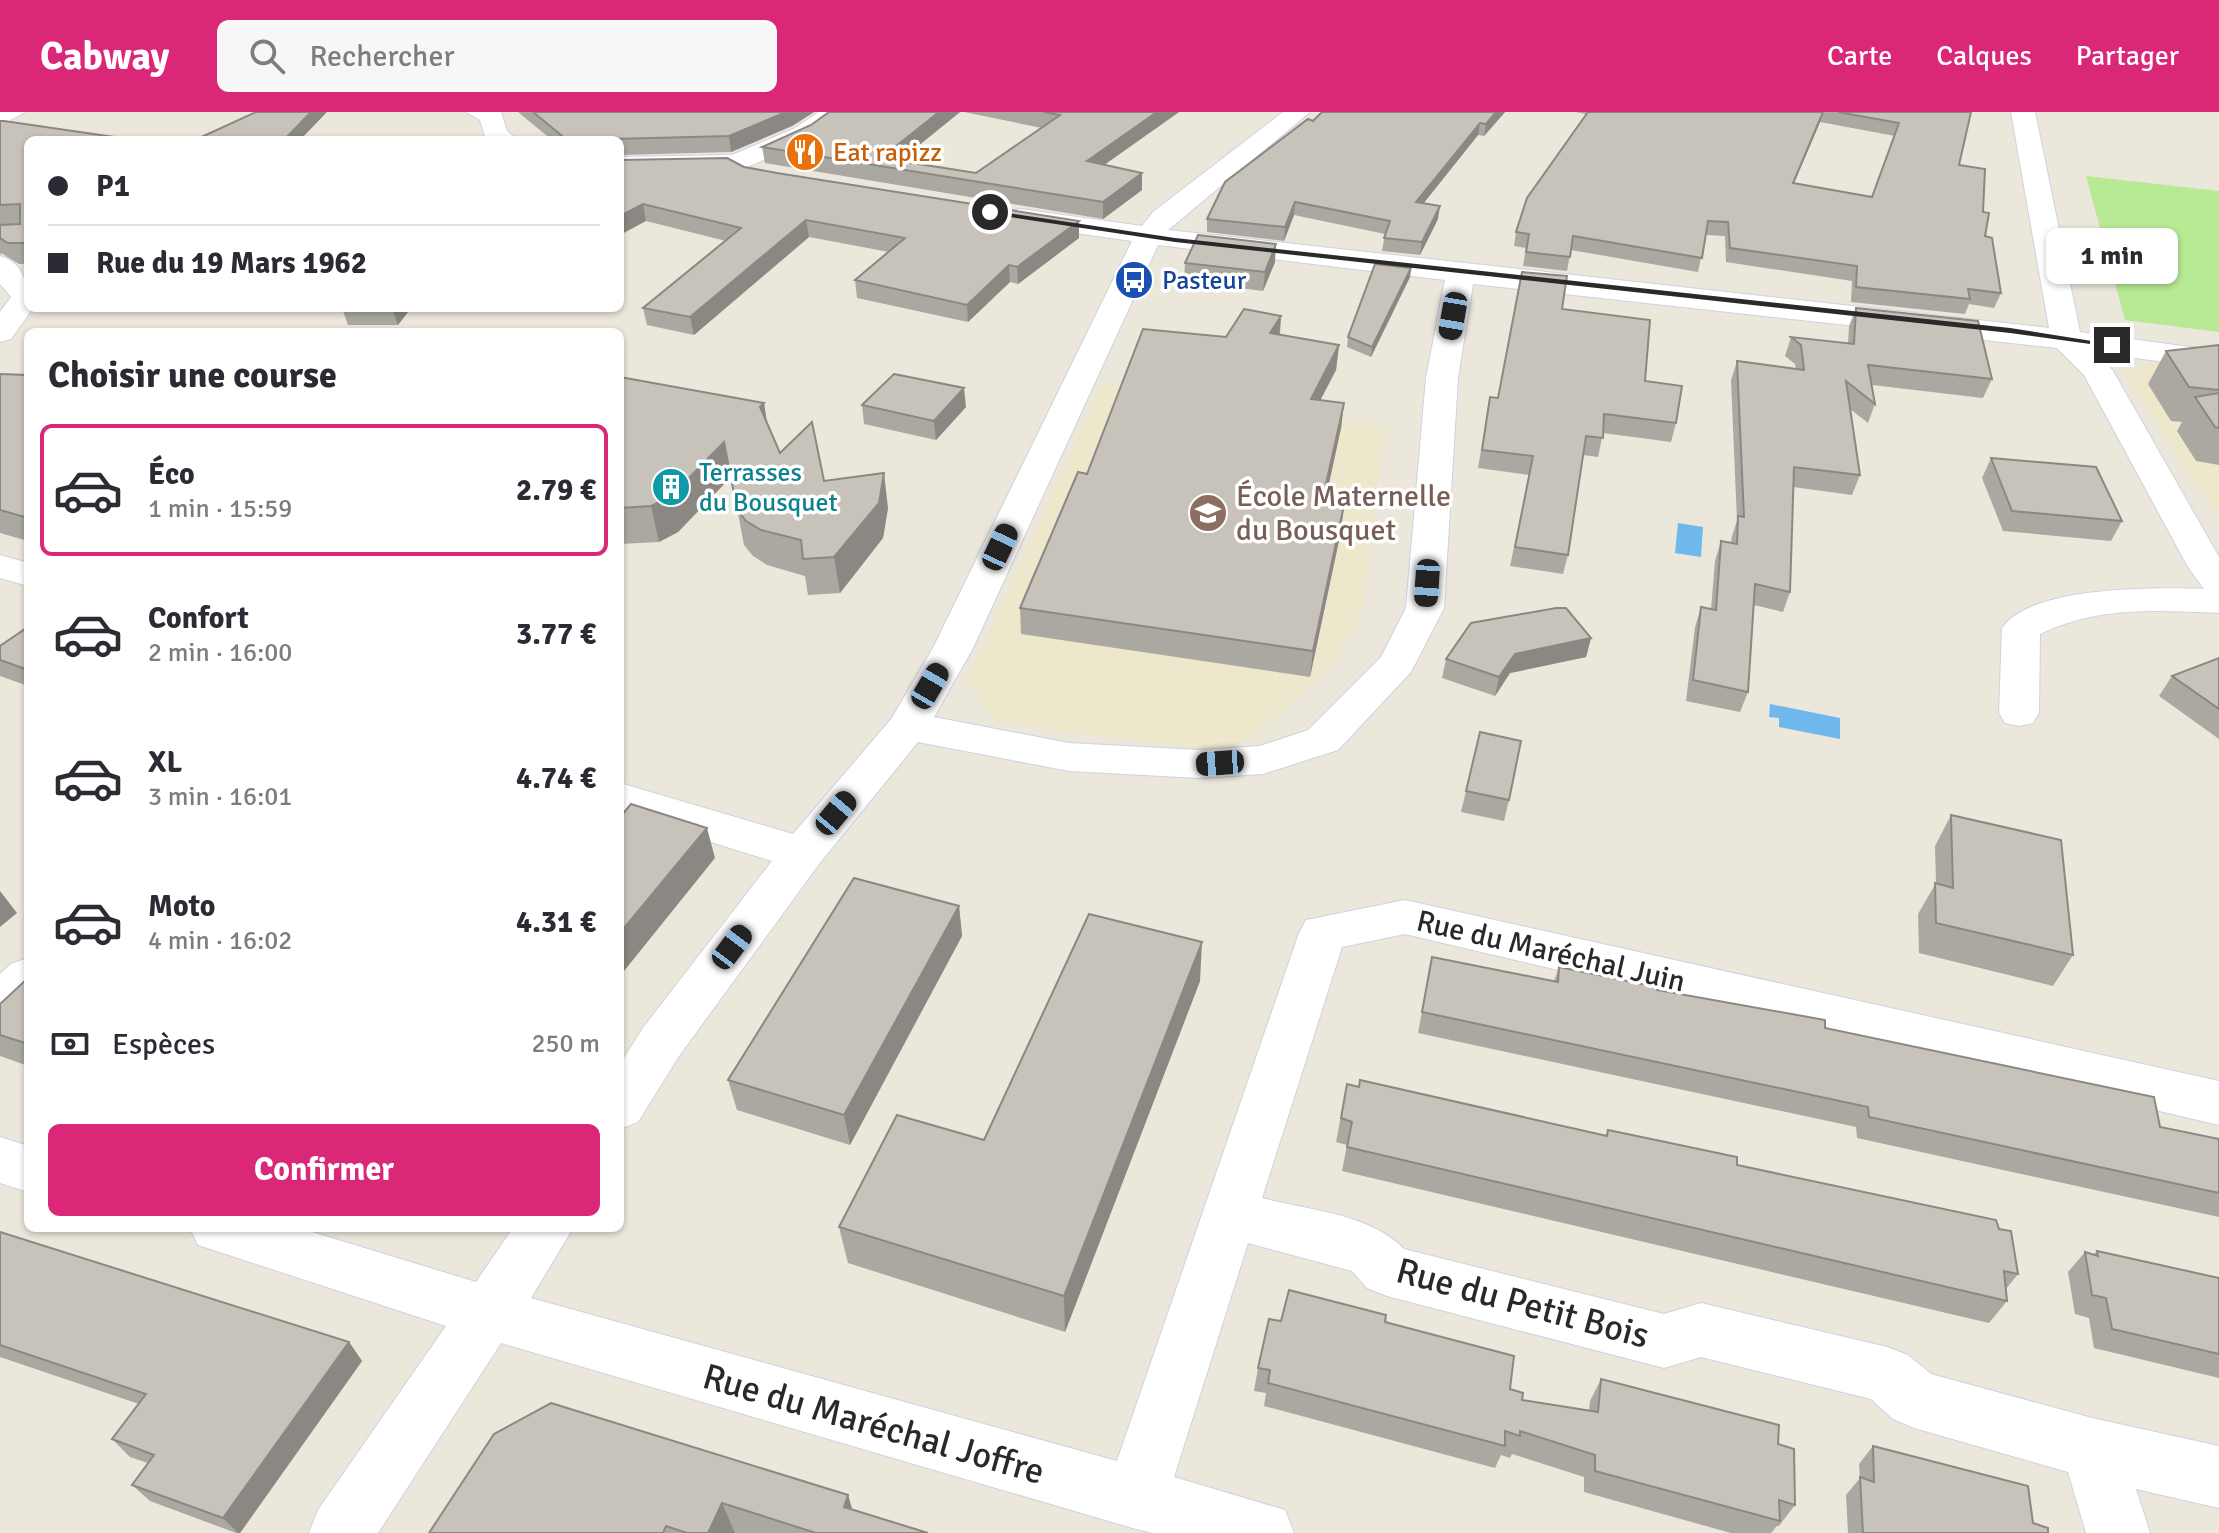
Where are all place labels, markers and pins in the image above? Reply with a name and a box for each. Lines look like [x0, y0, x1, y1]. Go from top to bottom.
restaurant icon: Eat rapizz [784, 131, 826, 173]
place label: Eat rapizz [833, 137, 942, 169]
bus stop icon: Pasteur [1113, 259, 1155, 301]
place label: Pasteur [1162, 265, 1247, 297]
place label: Terrasses du Bousquet [699, 457, 838, 519]
building icon: Terrasses du Bousquet [650, 466, 692, 508]
place label: École Maternelle du Bousquet [1236, 478, 1451, 549]
school or university icon: École Maternelle du Bousquet [1187, 492, 1229, 534]

